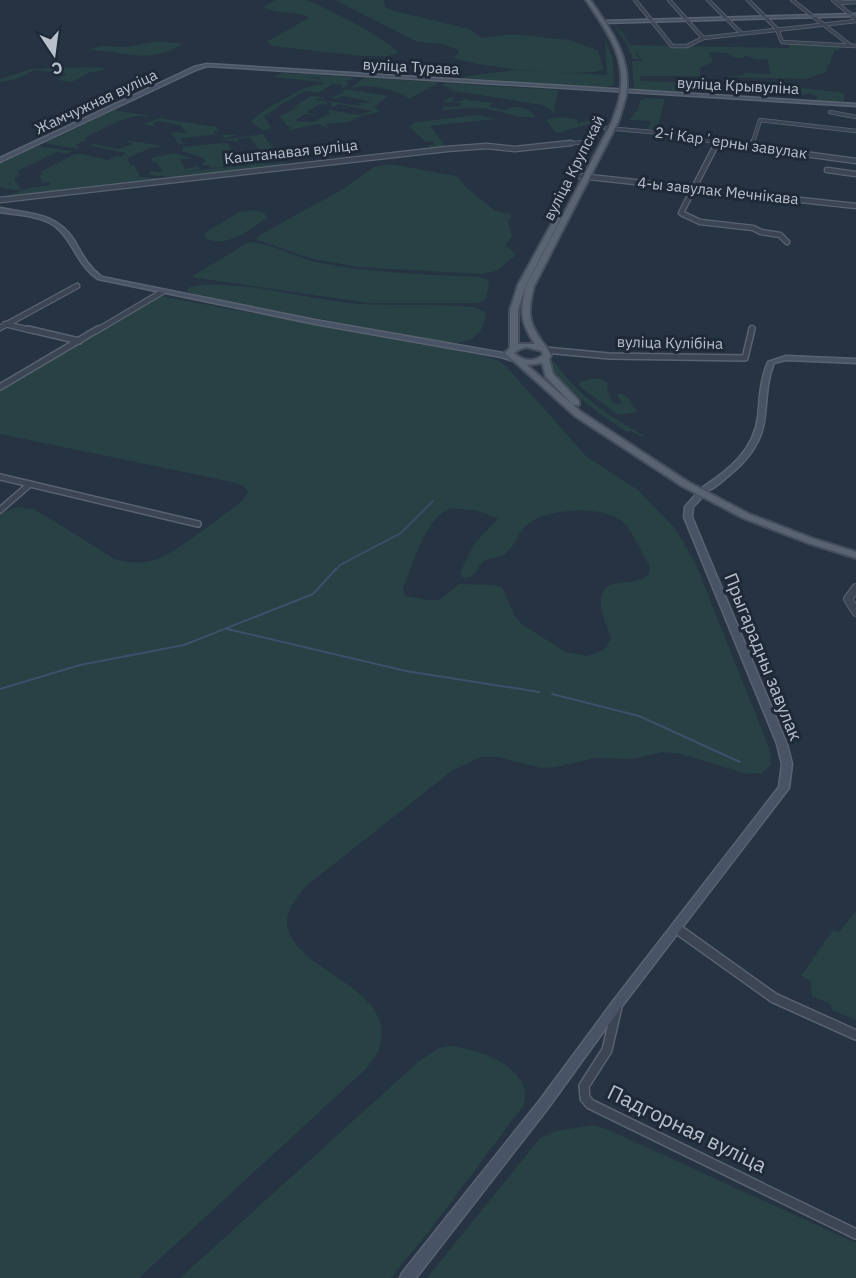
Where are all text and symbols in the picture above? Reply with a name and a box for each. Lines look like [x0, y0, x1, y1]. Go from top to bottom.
north arrow [24, 24, 84, 84]
street label: вуліца Турава [362, 54, 460, 79]
text: С [50, 58, 65, 80]
street label: Жамчужная вуліца [31, 65, 160, 138]
street label: вуліца Крывуліна [676, 73, 800, 98]
street label: вуліца Крупскай [539, 112, 608, 223]
street label: 2-і Карʼерны завулак [654, 122, 808, 163]
street label: Каштанавая вуліца [223, 135, 359, 168]
street label: 4-ы завулак Мечнікава [636, 173, 800, 208]
street label: вуліца Кулібіна [617, 332, 723, 353]
street label: Прыгарадны завулак [719, 570, 808, 744]
street label: Падгорная вуліца [603, 1077, 772, 1179]

